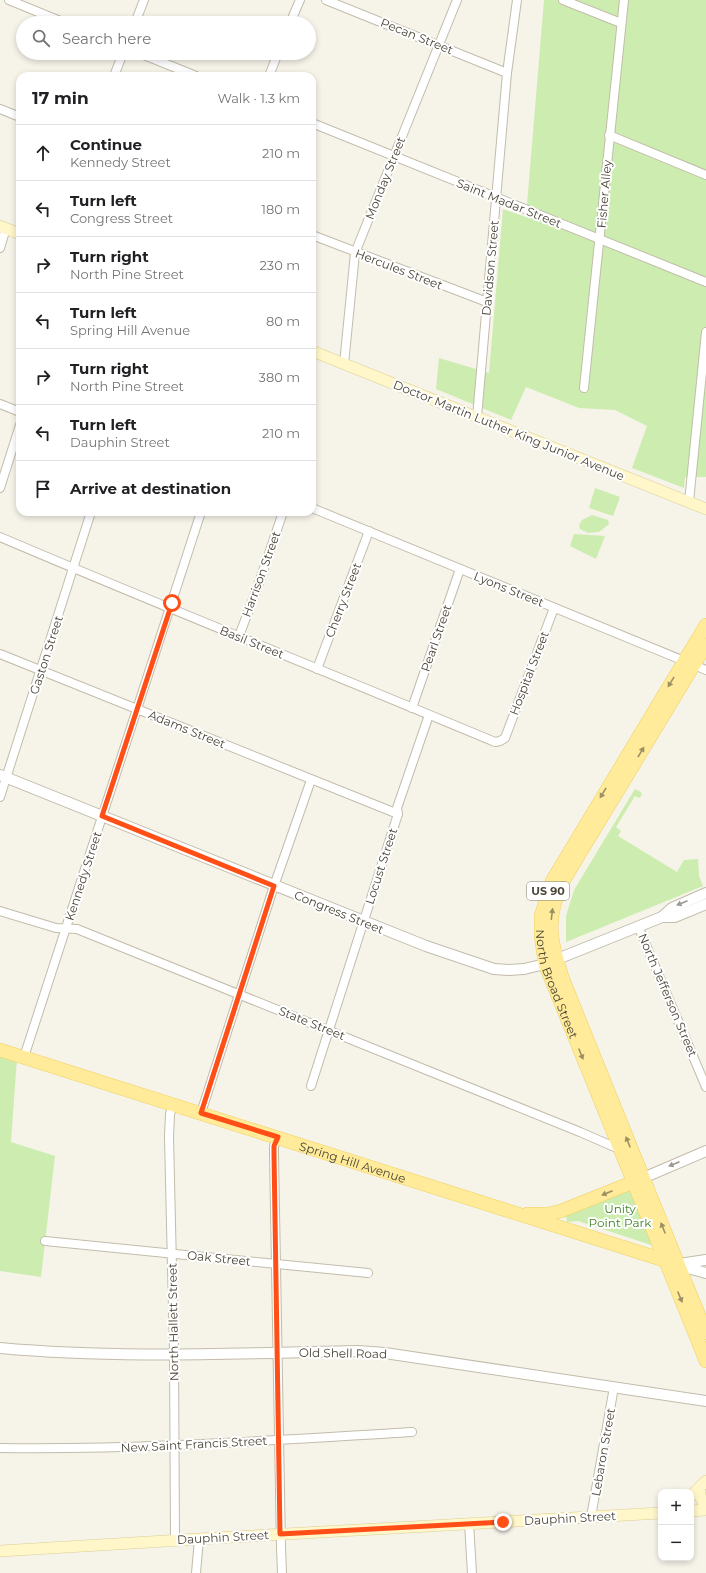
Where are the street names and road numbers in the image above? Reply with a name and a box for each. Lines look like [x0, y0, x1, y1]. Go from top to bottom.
street label: Pecan Street [378, 15, 456, 57]
street label: Monday Street [362, 134, 408, 222]
street label: Fisher Alley [594, 159, 615, 229]
street label: Saint Madar Street [454, 175, 564, 231]
street label: Davidson Street [478, 220, 502, 316]
street label: Hercules Street [353, 245, 445, 293]
street label: Doctor Martin Luther King Junior Avenue [391, 377, 627, 483]
street label: Harrison Street [238, 529, 284, 619]
street label: Cherry Street [322, 560, 364, 640]
street label: Lyons Street [472, 568, 546, 610]
street label: Pearl Street [418, 602, 455, 674]
street label: Gaston Street [26, 614, 66, 696]
street label: Basil Street [218, 622, 286, 662]
street label: Hospital Street [506, 629, 552, 717]
street label: Adams Street [146, 707, 228, 751]
street label: Locust Street [362, 826, 400, 906]
street label: Kennedy Street [62, 829, 105, 923]
road number: US 90 [527, 882, 569, 900]
street label: Congress Street [292, 887, 386, 937]
street label: North Broad Street [534, 929, 582, 1041]
street label: North Jefferson Street [635, 931, 701, 1059]
street label: State Street [277, 1003, 348, 1043]
street label: Spring Hill Avenue [298, 1138, 408, 1186]
street label: Oak Street [187, 1247, 252, 1269]
street label: North Hallett Street [164, 1263, 182, 1381]
street label: Old Shell Road [299, 1345, 387, 1361]
street label: Lebaron Street [588, 1407, 618, 1497]
street label: New Saint Francis Street [120, 1433, 268, 1455]
street label: Dauphin Street [524, 1508, 616, 1528]
street label: Dauphin Street [177, 1527, 269, 1547]

